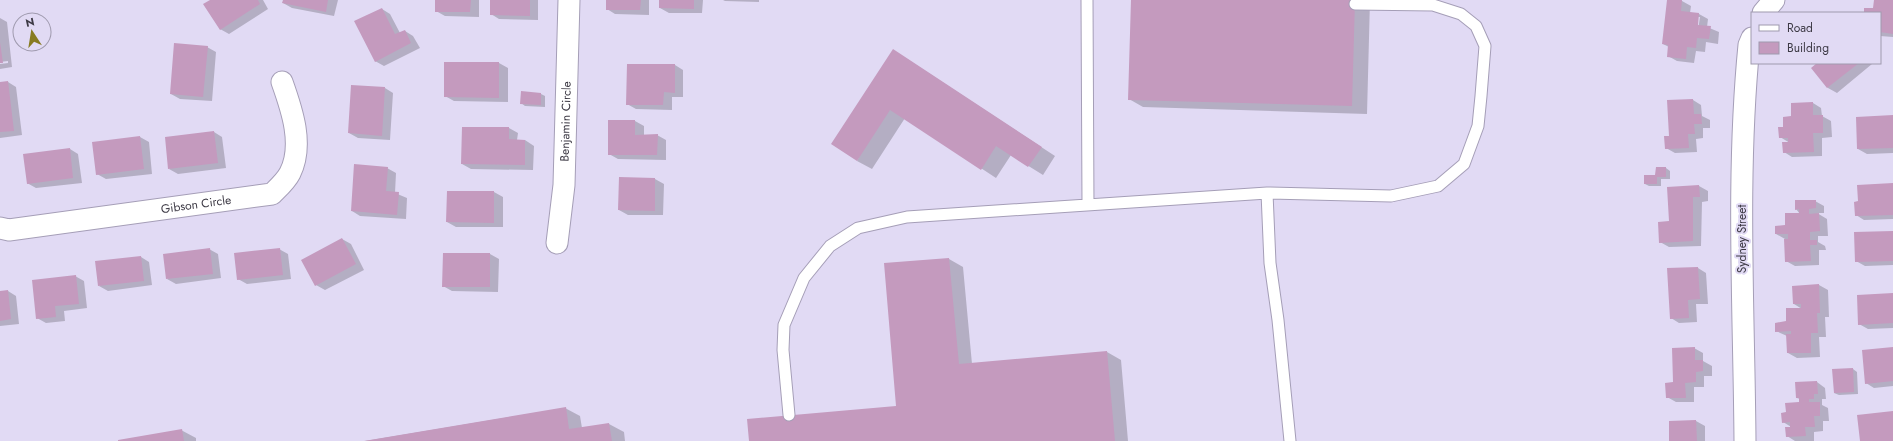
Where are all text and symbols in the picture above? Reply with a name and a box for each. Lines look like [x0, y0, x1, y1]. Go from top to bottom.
north arrow [12, 12, 52, 52]
legend [1751, 12, 1881, 64]
text: N [24, 13, 36, 31]
text: Road [1787, 19, 1813, 37]
text: Building [1787, 39, 1829, 57]
street label: Benjamin Circle [556, 81, 576, 162]
street label: Gibson Circle [160, 191, 232, 218]
street label: Sydney Street [1733, 205, 1751, 273]

